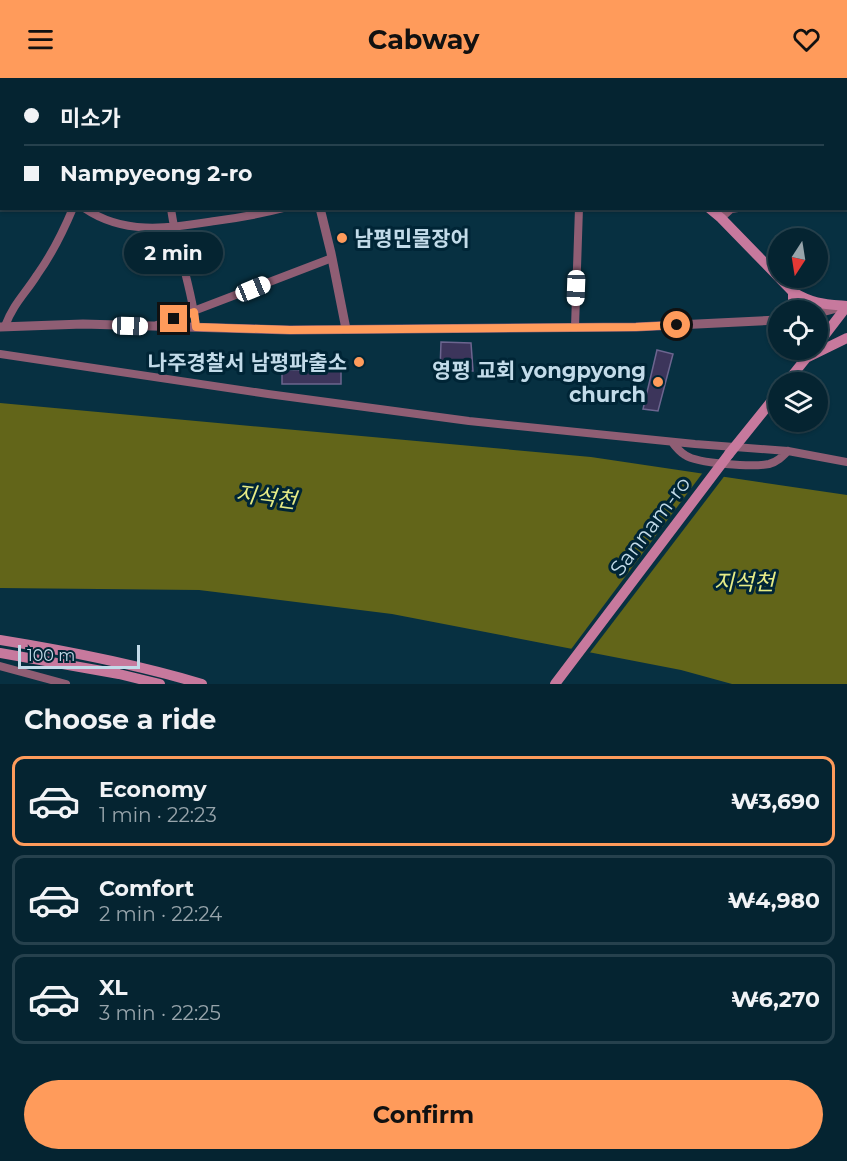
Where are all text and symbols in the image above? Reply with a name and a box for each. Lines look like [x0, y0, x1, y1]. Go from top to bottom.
icon: menu [24, 23, 57, 56]
text: Cabway [368, 23, 479, 56]
icon: heart [790, 23, 823, 56]
text: 미소가 [60, 105, 121, 132]
text: Nampyeong 2-ro [60, 160, 252, 187]
place label: 남평민물장어 [354, 226, 470, 251]
north arrow [768, 228, 828, 288]
map controls [768, 228, 828, 432]
marker: 남평민물장어 [335, 231, 349, 245]
callout: 2 min [124, 232, 224, 274]
text: 2 min [144, 241, 203, 265]
car [566, 270, 586, 306]
car [233, 274, 273, 304]
button: locate [768, 300, 828, 360]
route end [160, 305, 187, 332]
route start [663, 311, 690, 338]
car [112, 316, 148, 336]
place label: 나주경찰서 남평파출소 [148, 350, 347, 375]
marker: 나주경찰서 남평파출소 [352, 355, 366, 369]
place label: 영평 교회 yongpyong church [432, 358, 646, 407]
button: layers [768, 372, 828, 432]
marker: 영평 교회 yongpyong church [651, 375, 665, 389]
street label: Sannam-ro [605, 471, 695, 581]
water label: 지석천 [234, 480, 301, 514]
water label: 지석천 [714, 569, 777, 596]
scale bar [18, 642, 140, 670]
text: 100 m [27, 646, 75, 665]
text: Choose a ride [24, 703, 216, 736]
icon: car [27, 774, 81, 828]
text: Economy [99, 776, 207, 803]
text: ₩3,690 [731, 788, 820, 815]
text: 1 min · 22:23 [99, 803, 217, 827]
icon: car [27, 873, 81, 927]
text: Comfort [99, 875, 194, 902]
text: ₩4,980 [728, 887, 820, 914]
text: 2 min · 22:24 [99, 902, 222, 926]
icon: car [27, 972, 81, 1026]
text: XL [99, 974, 128, 1001]
text: ₩6,270 [731, 986, 820, 1013]
text: 3 min · 22:25 [99, 1001, 221, 1025]
button: Confirm [24, 1080, 823, 1149]

